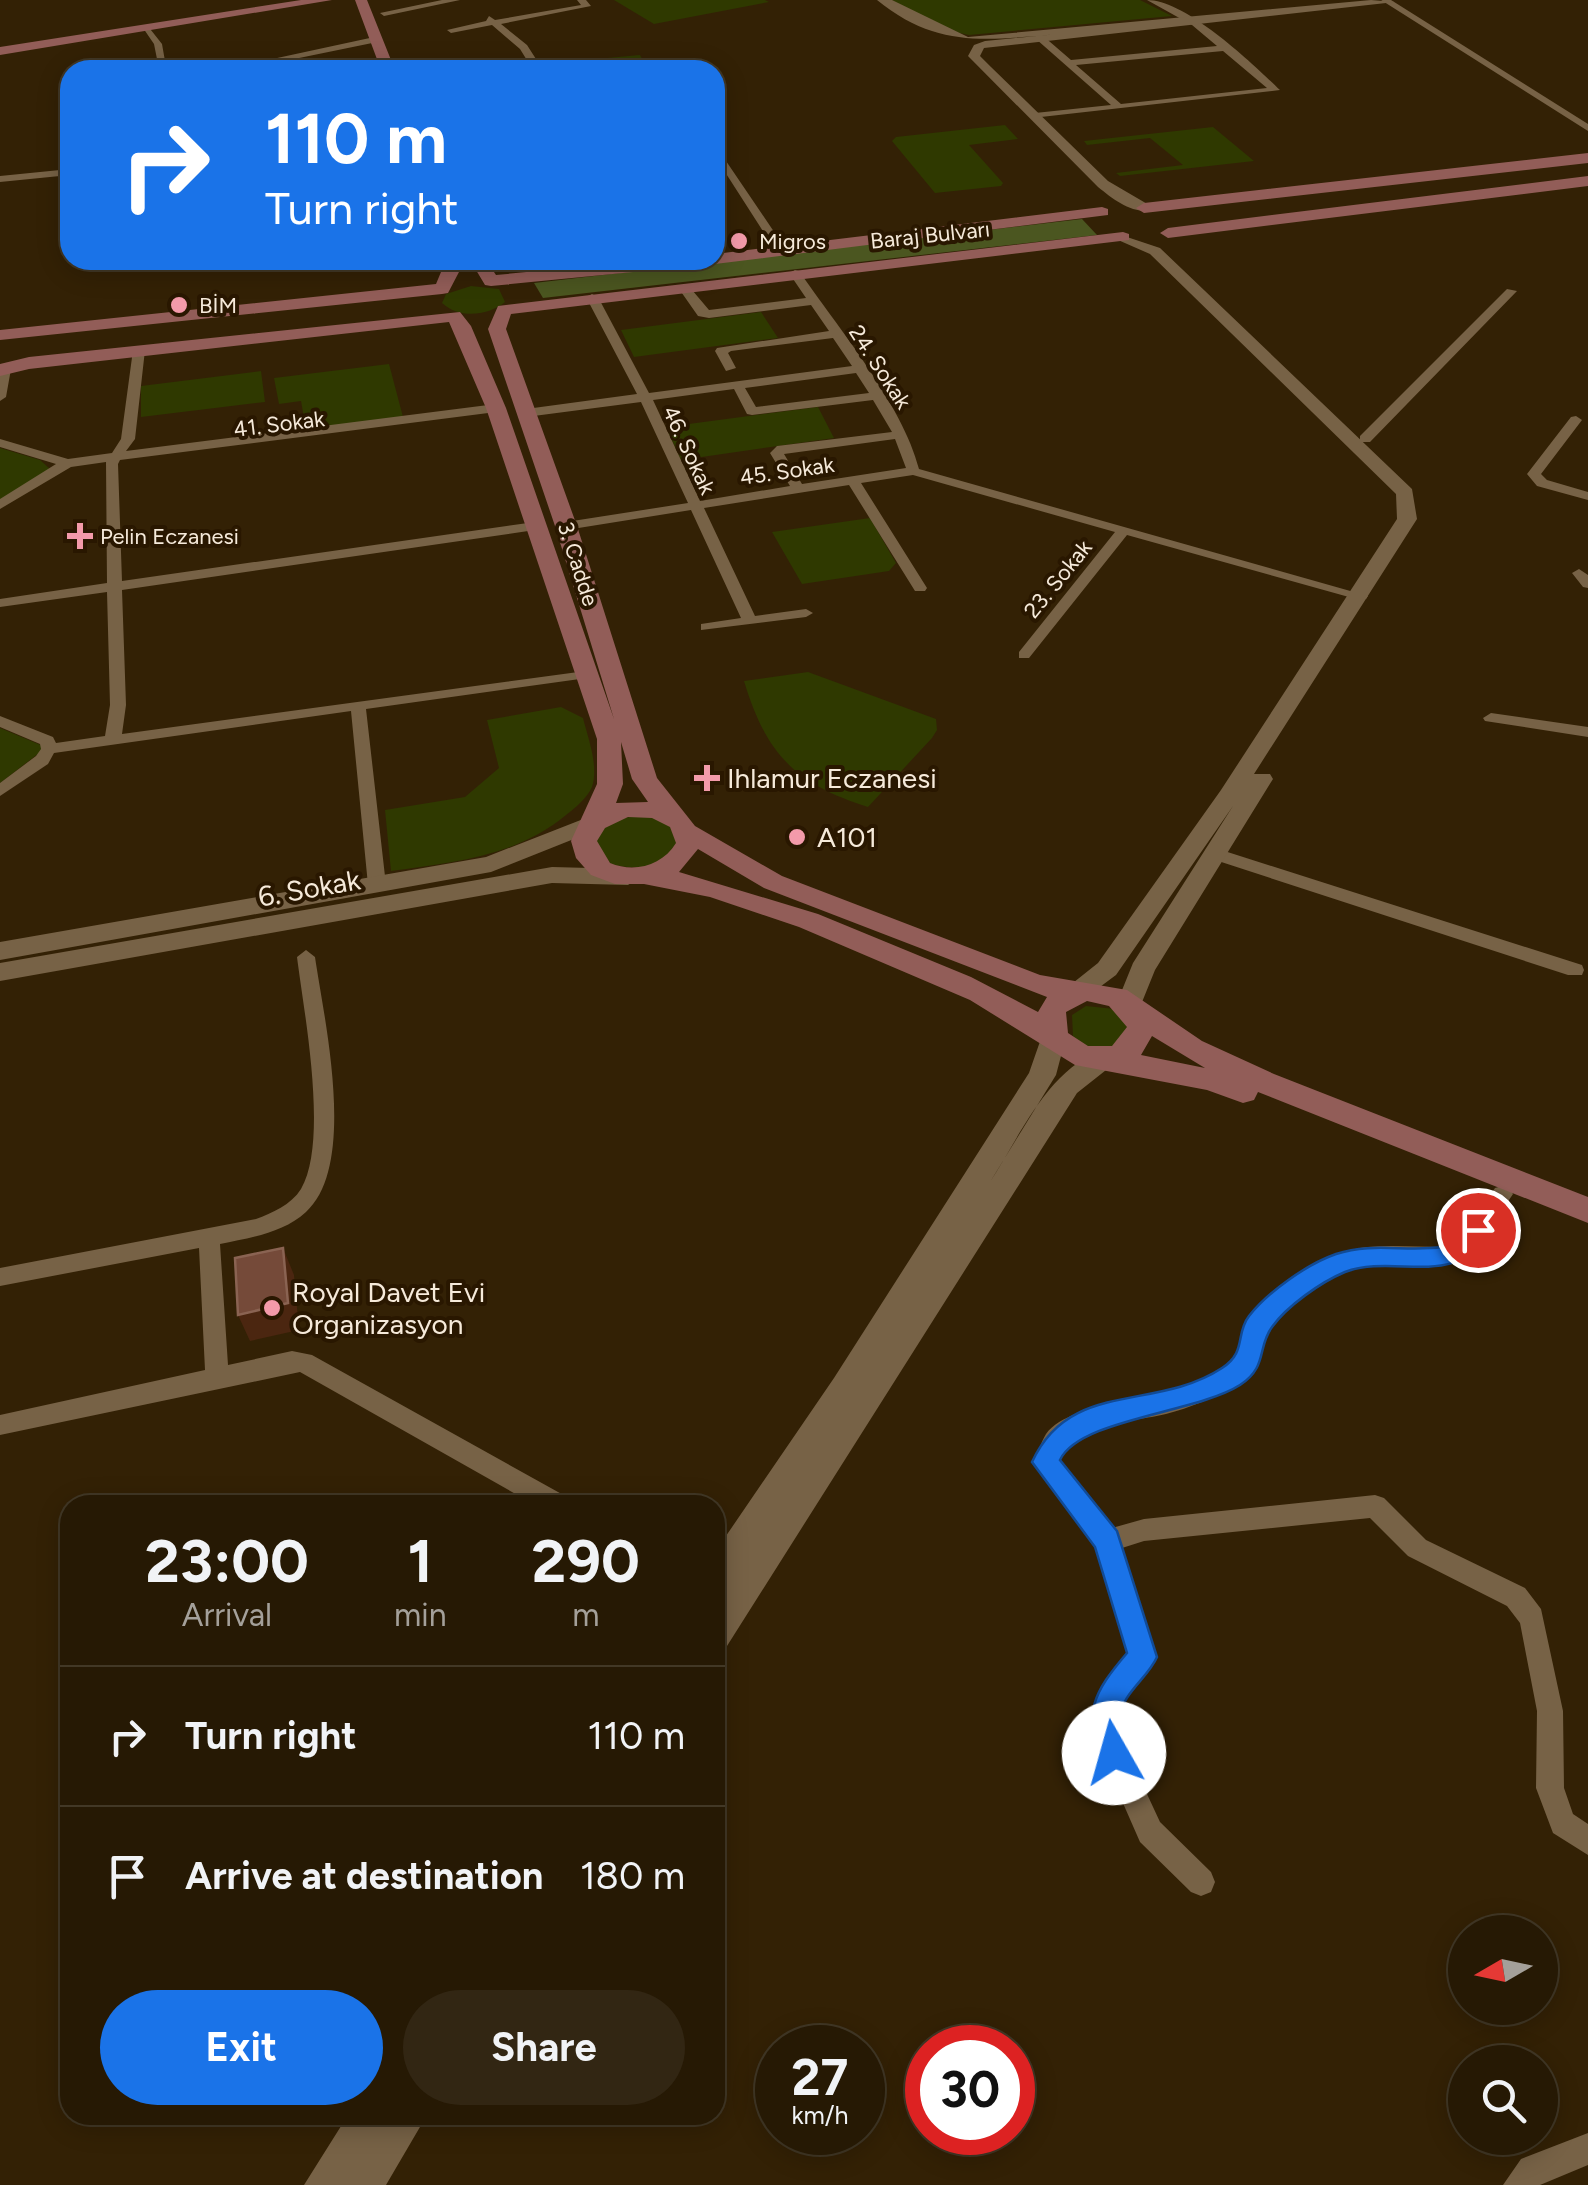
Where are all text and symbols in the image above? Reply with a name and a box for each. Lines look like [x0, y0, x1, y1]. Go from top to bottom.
text: 110 m [265, 96, 447, 181]
icon: right [100, 100, 230, 230]
text: Turn right [265, 181, 458, 235]
street label: Baraj Bulvarı [869, 215, 991, 255]
place label: Migros [759, 228, 826, 255]
marker: Migros [728, 230, 750, 252]
place label: BİM [199, 292, 237, 319]
marker: BİM [168, 294, 190, 316]
street label: 24. Sokak [843, 320, 917, 414]
street label: 46. Sokak [657, 401, 721, 499]
street label: 41. Sokak [232, 405, 326, 443]
street label: 45. Sokak [738, 451, 836, 491]
street label: 3. Cadde [552, 519, 604, 609]
place label: Pelin Eczanesi [100, 523, 239, 550]
marker: Pelin Eczanesi [69, 525, 91, 547]
street label: 23. Sokak [1018, 534, 1098, 624]
place label: Ihlamur Eczanesi [727, 761, 937, 795]
marker: Ihlamur Eczanesi [696, 767, 718, 789]
place label: A101 [817, 820, 877, 854]
marker: A101 [786, 826, 808, 848]
street label: 6. Sokak [255, 862, 363, 914]
pin [1436, 1188, 1521, 1273]
icon: arrive [1451, 1203, 1506, 1258]
place label: Royal Davet Evi Organizasyon [292, 1275, 485, 1341]
marker: Royal Davet Evi Organizasyon [261, 1297, 283, 1319]
text: 23:00 [145, 1525, 309, 1597]
text: 1 [408, 1525, 433, 1597]
text: 290 [532, 1525, 640, 1597]
text: Arrival [182, 1596, 272, 1634]
text: min [394, 1596, 447, 1634]
text: m [572, 1596, 599, 1634]
position arrow [1062, 1701, 1166, 1805]
icon: right [100, 1709, 155, 1764]
text: Turn right [185, 1713, 357, 1759]
text: 110 m [588, 1713, 685, 1759]
icon: arrive [100, 1849, 155, 1904]
text: Arrive at destination [185, 1853, 543, 1899]
text: 180 m [580, 1853, 685, 1899]
north arrow [1448, 1915, 1558, 2025]
map controls [1448, 1915, 1558, 2155]
button: Exit [100, 1990, 383, 2105]
button: Share [403, 1990, 685, 2105]
speed limit sign: 30 [905, 2025, 1035, 2155]
button: search [1448, 2045, 1558, 2155]
text: 27 [792, 2047, 848, 2108]
text: km/h [791, 2100, 849, 2130]

